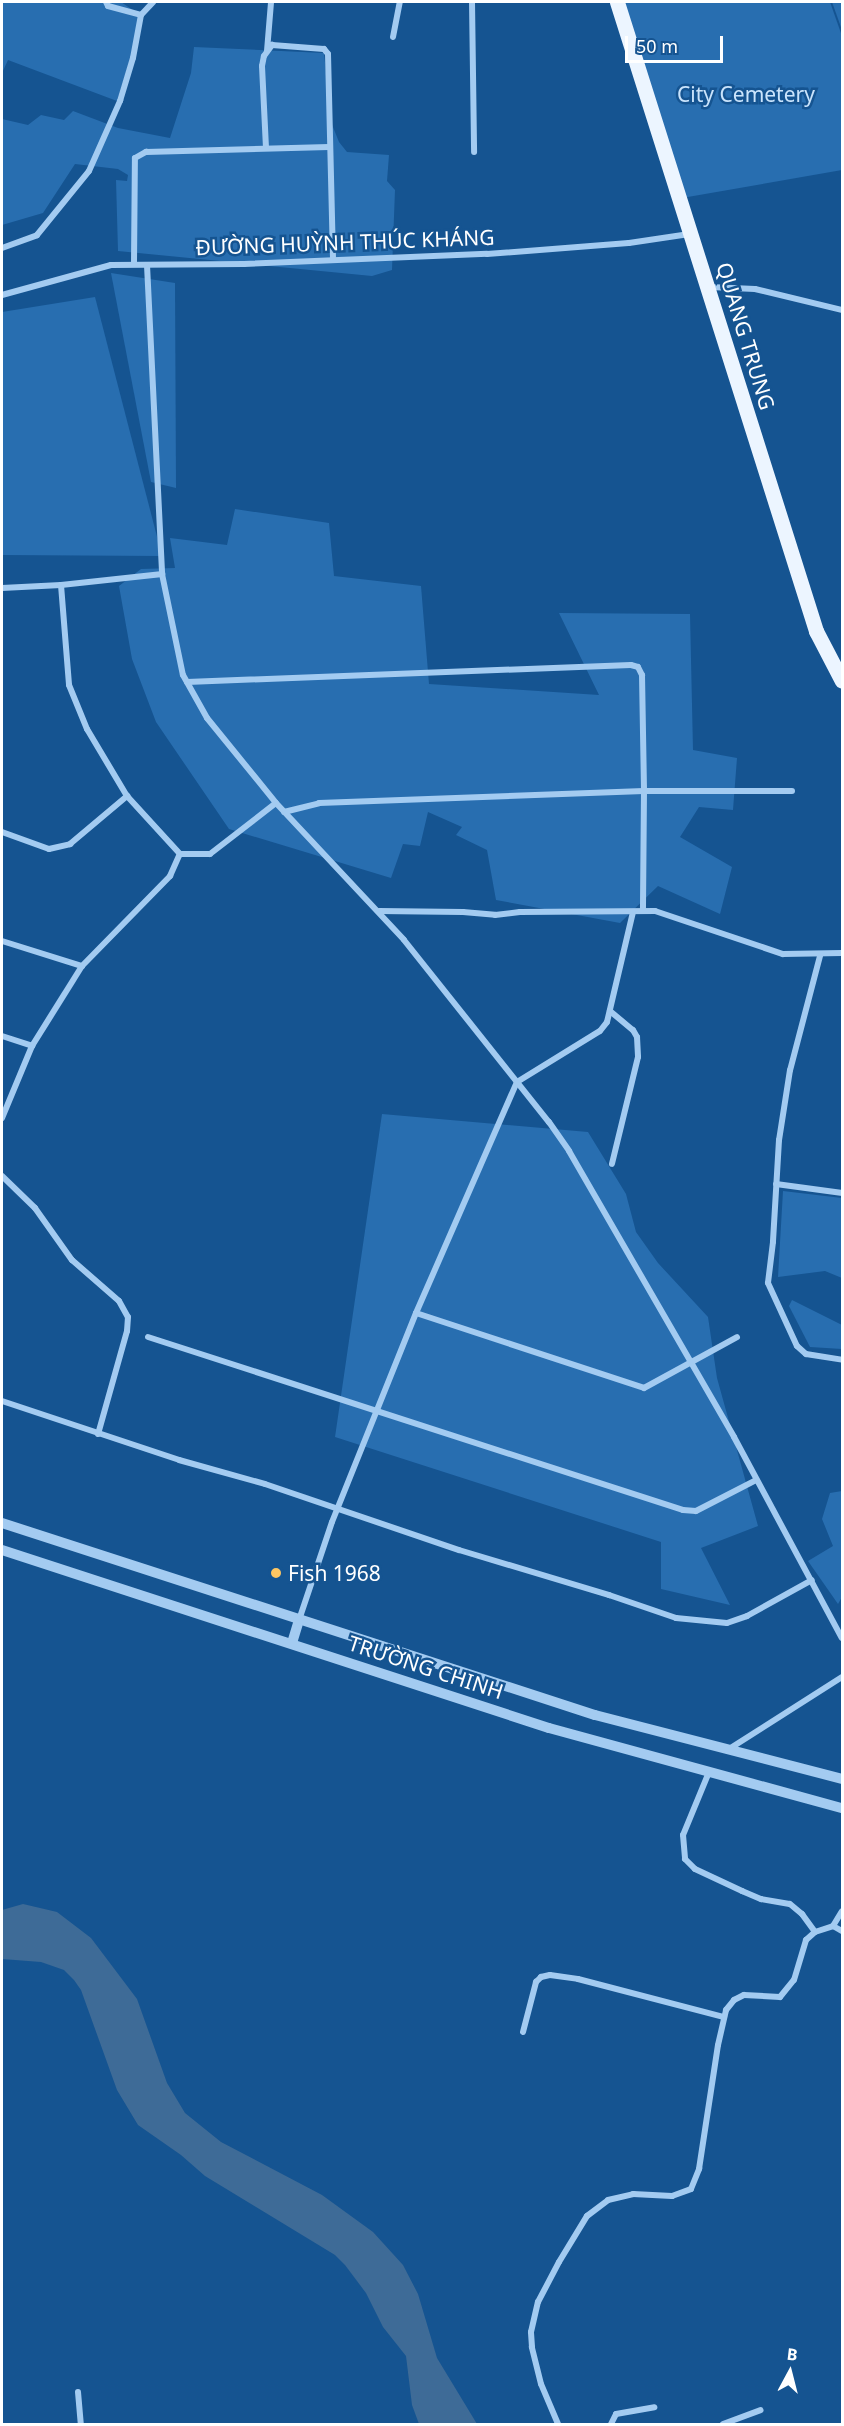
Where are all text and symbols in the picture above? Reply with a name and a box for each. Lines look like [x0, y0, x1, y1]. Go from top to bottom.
scale bar [628, 24, 726, 62]
text: 50 m [636, 34, 678, 58]
park label: City Cemetery [677, 81, 815, 107]
street label: ĐƯỜNG HUỲNH THÚC KHÁNG [195, 224, 495, 260]
street label: QUANG TRUNG [712, 259, 780, 413]
place label: Fish 1968 [288, 1560, 381, 1586]
marker: Fish 1968 [269, 1566, 283, 1580]
street label: TRƯỜNG CHINH [345, 1630, 507, 1704]
north arrow [760, 2342, 820, 2402]
text: B [786, 2343, 799, 2366]

